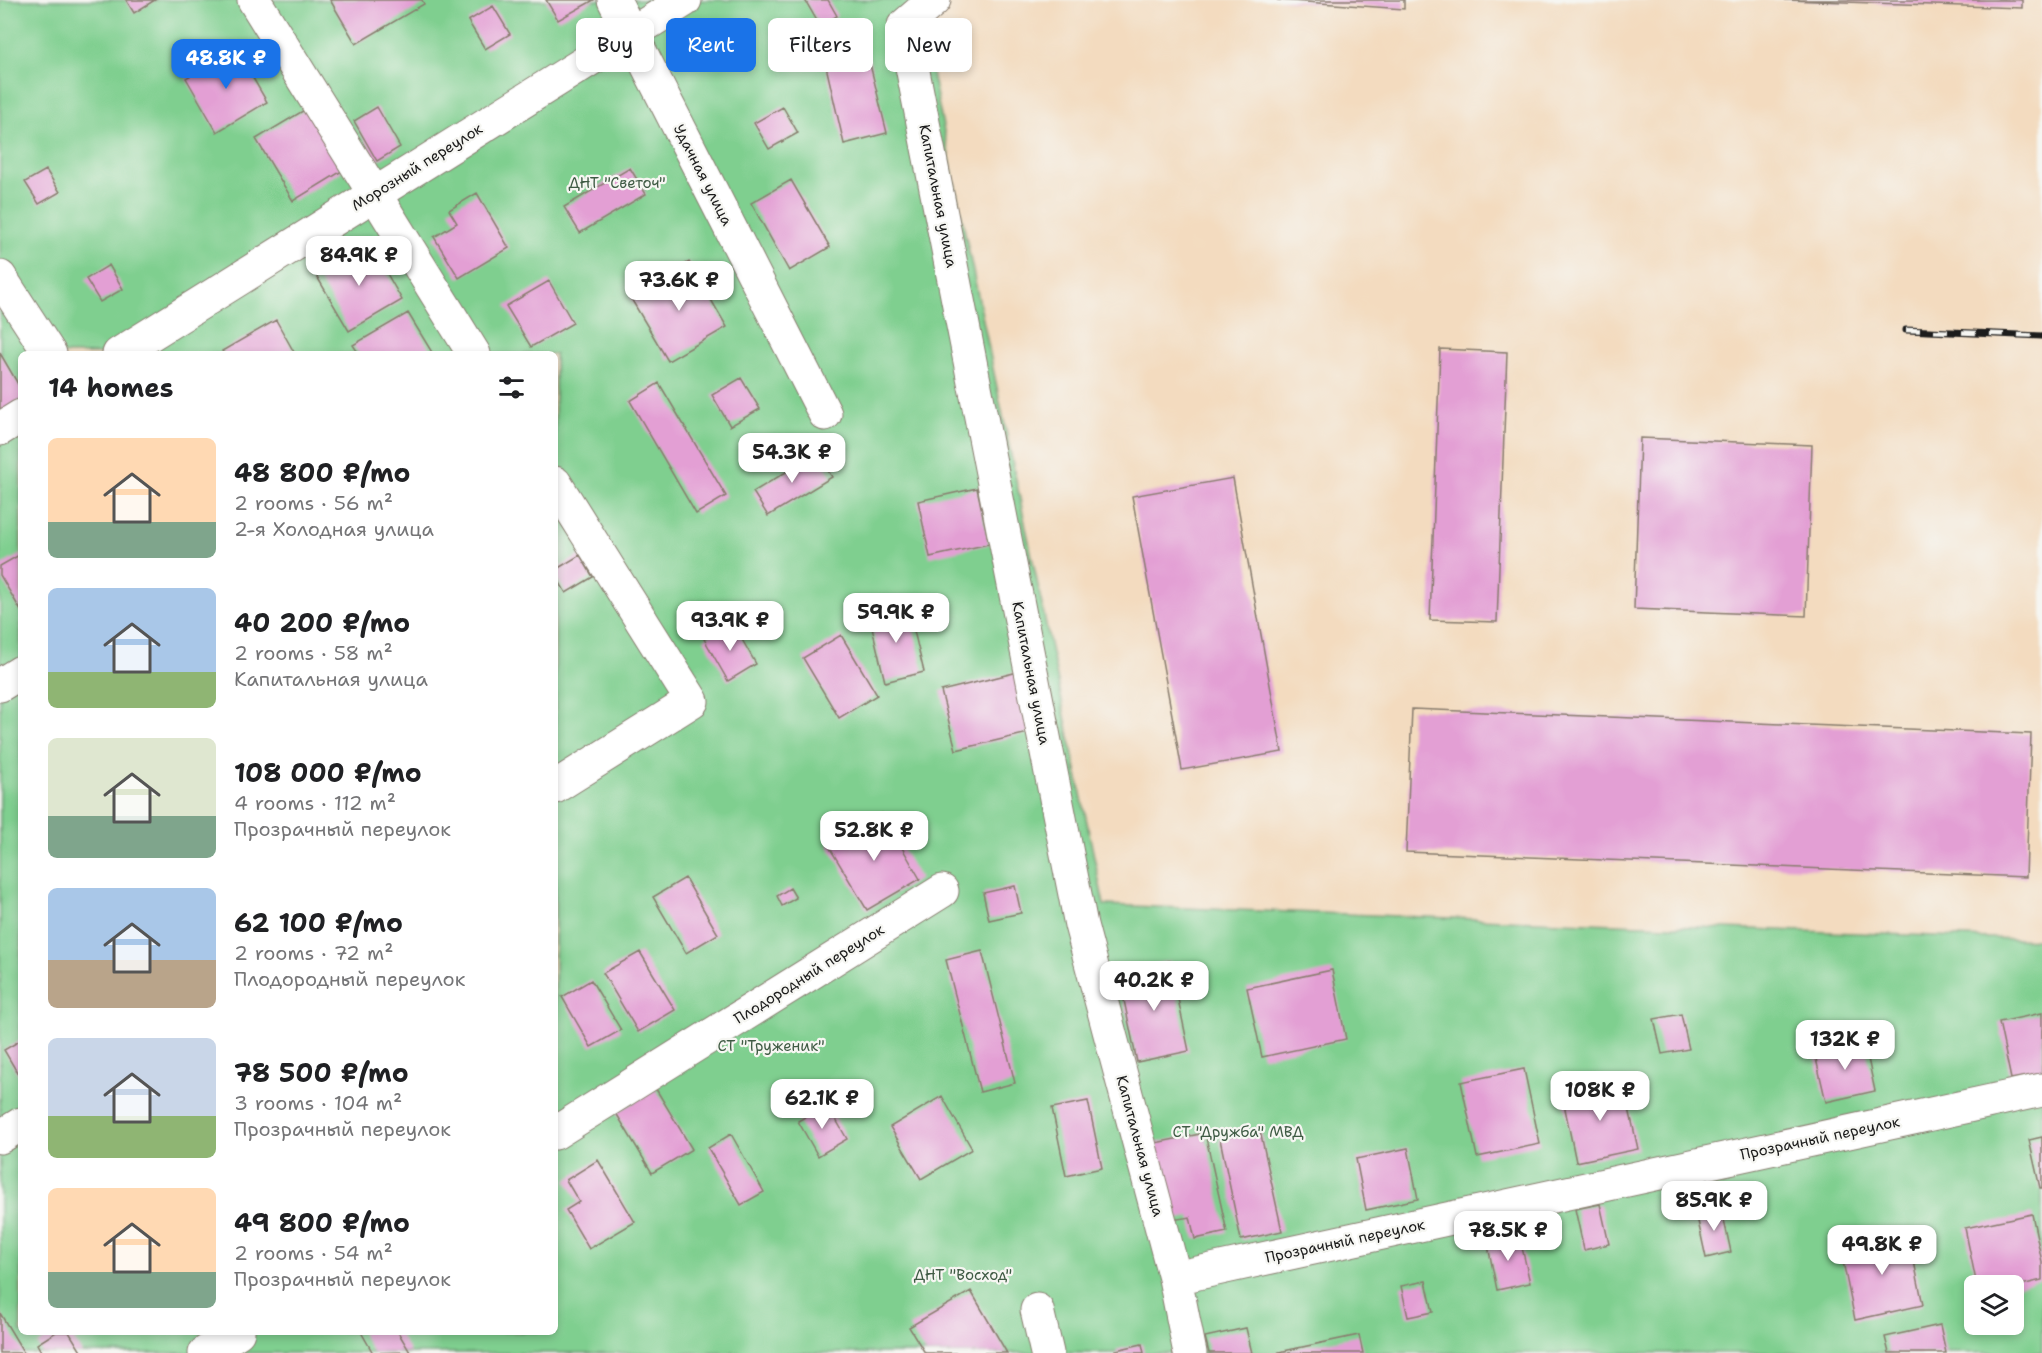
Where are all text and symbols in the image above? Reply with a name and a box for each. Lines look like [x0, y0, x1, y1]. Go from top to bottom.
chip: Buy [576, 18, 654, 72]
chip: Rent [666, 18, 756, 72]
chip: Filters [768, 18, 873, 72]
chip: New [885, 18, 972, 72]
pin: 48.8K ₽ [171, 39, 281, 90]
text: 48.8K ₽ [185, 45, 267, 71]
street label: Морозный переулок [348, 119, 486, 215]
street label: Удачная улица [669, 121, 737, 230]
street label: Капитальная улица [914, 123, 962, 270]
park label: ДНТ "Светоч" [568, 173, 666, 193]
pin: 84.9K ₽ [304, 236, 414, 287]
text: 84.9K ₽ [320, 242, 398, 268]
pin: 73.6K ₽ [624, 261, 734, 312]
text: 73.6K ₽ [639, 267, 719, 293]
text: 14 homes [48, 370, 174, 405]
icon: filters [495, 371, 528, 404]
pin: 54.3K ₽ [737, 433, 847, 484]
text: 54.3K ₽ [752, 439, 832, 465]
text: 48 800 ₽/mo [234, 455, 411, 490]
icon: home [96, 462, 168, 534]
text: 2 rooms · 56 m² [234, 490, 393, 516]
text: 2-я Холодная улица [234, 516, 434, 542]
pin: 59.9K ₽ [841, 593, 951, 644]
text: 59.9K ₽ [857, 599, 935, 625]
street label: Капитальная улица [1007, 600, 1055, 747]
pin: 93.9K ₽ [675, 601, 785, 652]
text: 40 200 ₽/mo [234, 605, 410, 640]
text: 93.9K ₽ [691, 607, 769, 633]
icon: home [96, 612, 168, 684]
text: 2 rooms · 58 m² [234, 640, 393, 666]
text: Капитальная улица [234, 666, 428, 692]
text: 108 000 ₽/mo [234, 755, 422, 790]
icon: home [96, 762, 168, 834]
text: 4 rooms · 112 m² [234, 790, 396, 816]
pin: 52.8K ₽ [819, 811, 929, 862]
text: Прозрачный переулок [234, 816, 451, 842]
text: 52.8K ₽ [834, 817, 914, 843]
text: 62 100 ₽/mo [234, 905, 403, 940]
icon: home [96, 912, 168, 984]
street label: Плодородный переулок [730, 920, 888, 1028]
text: 2 rooms · 72 m² [234, 940, 393, 966]
pin: 40.2K ₽ [1099, 961, 1209, 1012]
text: Плодородный переулок [234, 966, 465, 992]
text: 40.2K ₽ [1114, 967, 1194, 993]
pin: 132K ₽ [1796, 1020, 1894, 1071]
text: 132K ₽ [1810, 1026, 1880, 1052]
park label: СТ "Труженик" [717, 1036, 825, 1056]
text: 78 500 ₽/mo [234, 1055, 409, 1090]
icon: home [96, 1062, 168, 1134]
pin: 108K ₽ [1551, 1071, 1649, 1122]
street label: Капитальная улица [1112, 1073, 1169, 1219]
text: 108K ₽ [1565, 1077, 1635, 1103]
pin: 62.1K ₽ [767, 1079, 877, 1130]
text: 62.1K ₽ [785, 1085, 859, 1111]
text: 3 rooms · 104 m² [234, 1090, 402, 1116]
street label: Прозрачный переулок [1738, 1111, 1902, 1165]
text: Прозрачный переулок [234, 1116, 451, 1142]
park label: СТ "Дружба" МВД [1173, 1122, 1304, 1142]
pin: 85.9K ₽ [1659, 1181, 1769, 1232]
text: 85.9K ₽ [1675, 1187, 1753, 1213]
text: 49 800 ₽/mo [234, 1205, 410, 1240]
pin: 78.5K ₽ [1453, 1211, 1563, 1262]
icon: home [96, 1212, 168, 1284]
street label: Прозрачный переулок [1263, 1214, 1427, 1268]
text: 78.5K ₽ [1468, 1217, 1548, 1243]
pin: 49.8K ₽ [1827, 1225, 1937, 1276]
text: 49.8K ₽ [1841, 1231, 1923, 1257]
text: 2 rooms · 54 m² [234, 1240, 393, 1266]
park label: ДНТ "Восход" [914, 1265, 1012, 1285]
text: Прозрачный переулок [234, 1266, 451, 1292]
map controls [1964, 1275, 2024, 1335]
button: layers [1964, 1275, 2024, 1335]

